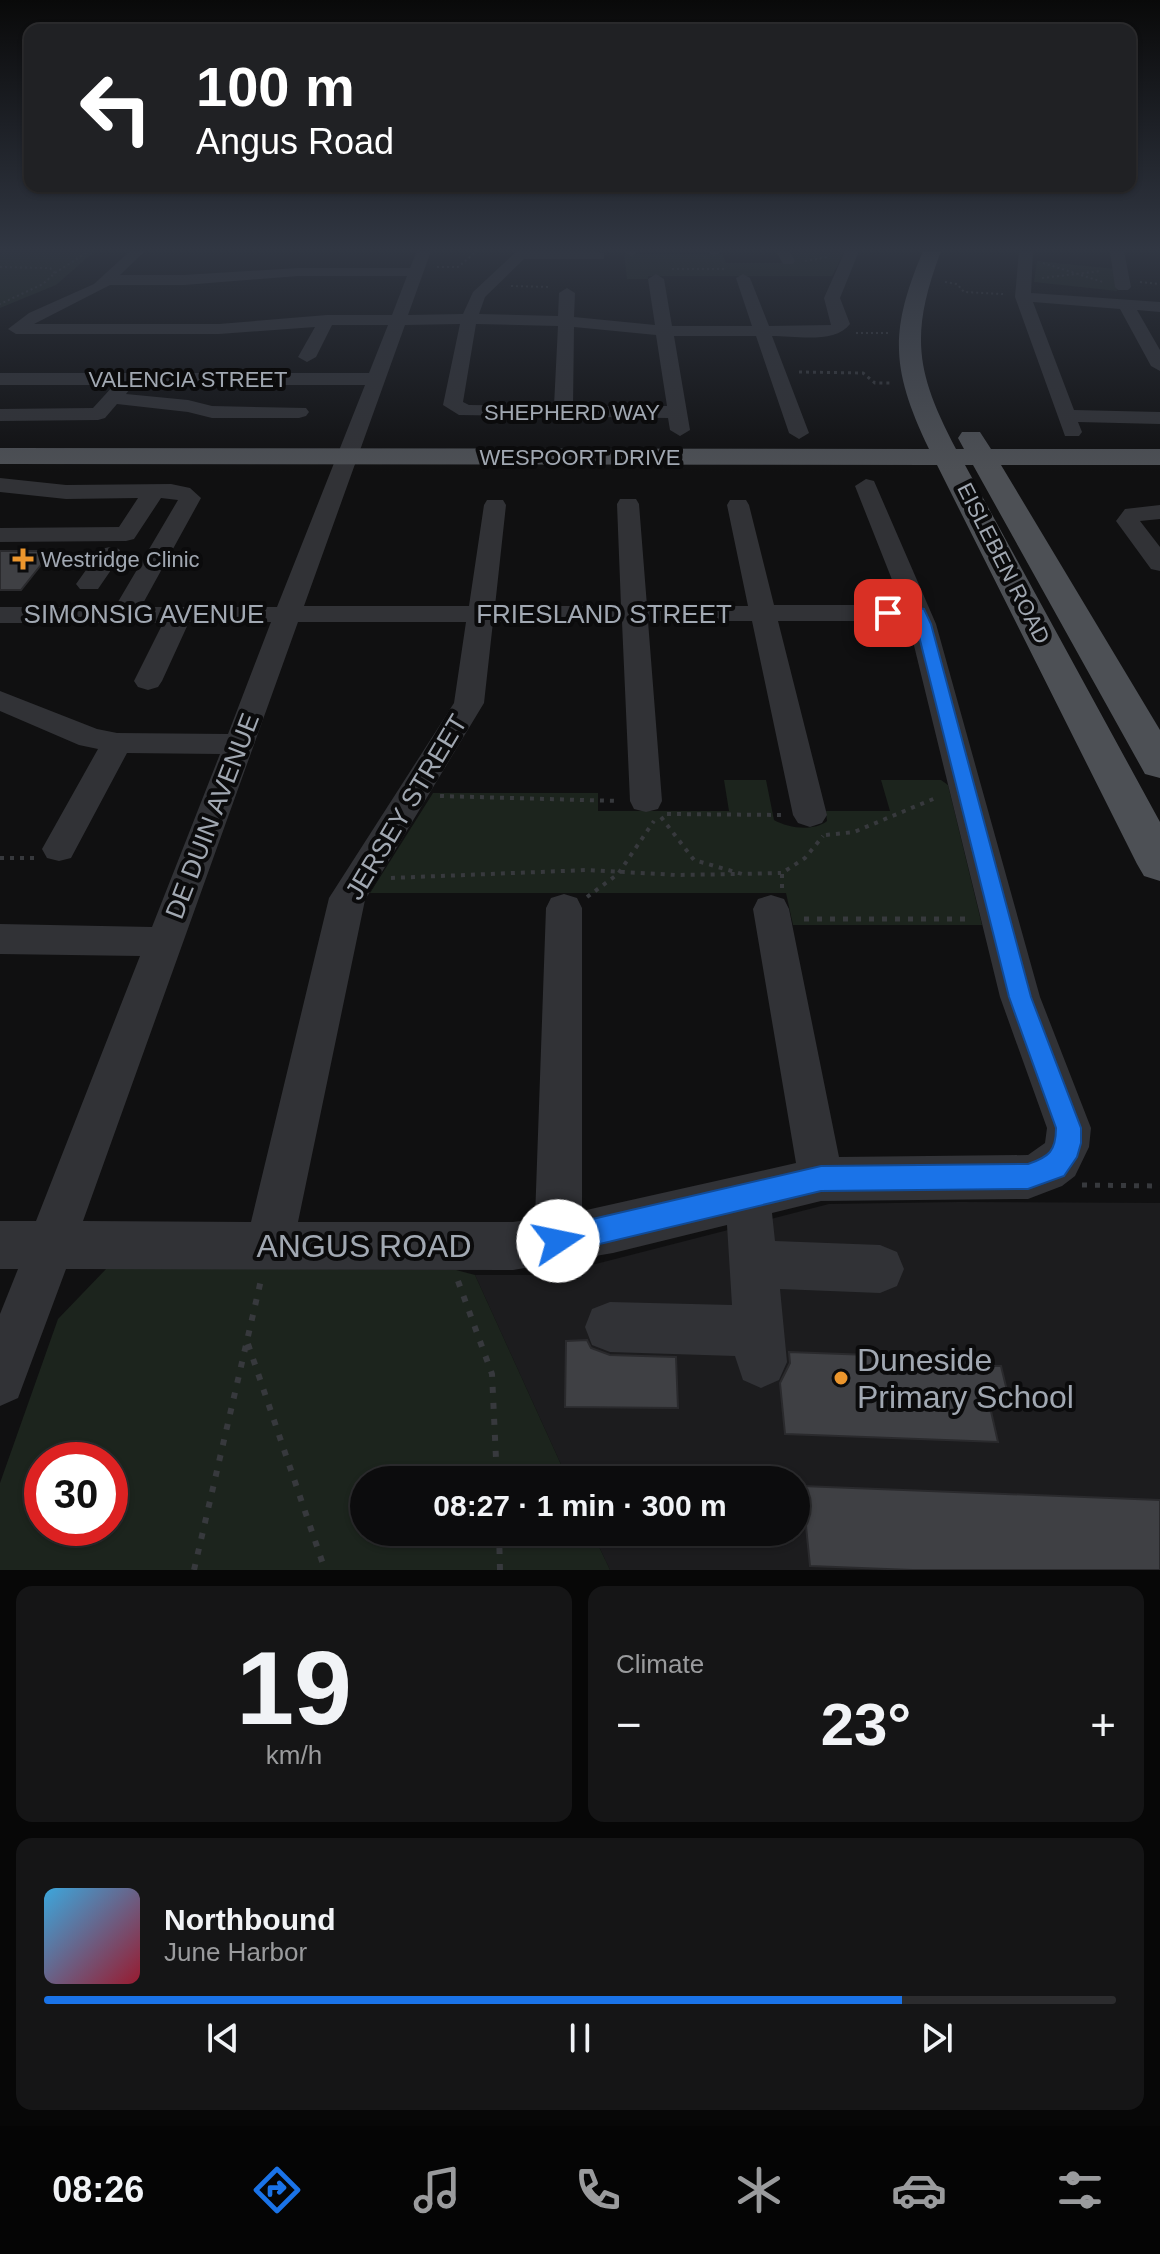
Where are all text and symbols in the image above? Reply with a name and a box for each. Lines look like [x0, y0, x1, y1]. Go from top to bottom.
text: 100 m [196, 55, 355, 118]
icon: left [64, 56, 168, 160]
text: Angus Road [196, 121, 394, 162]
street label: VALENCIA STREET [89, 367, 287, 392]
street label: SHEPHERD WAY [484, 400, 660, 425]
street label: WESPOORT DRIVE [480, 445, 680, 470]
street label: EISLEBEN ROAD [952, 479, 1055, 648]
place label: Westridge Clinic [41, 547, 200, 572]
marker: Westridge Clinic [12, 548, 34, 570]
pin [854, 579, 922, 647]
icon: arrive [866, 591, 910, 635]
street label: SIMONSIG AVENUE [24, 599, 264, 629]
street label: FRIESLAND STREET [476, 599, 732, 629]
street label: DE DUIN AVENUE [159, 709, 265, 923]
street label: JERSEY STREET [339, 709, 473, 905]
position arrow [516, 1199, 600, 1283]
street label: ANGUS ROAD [256, 1228, 472, 1264]
place label: Duneside Primary School [857, 1342, 1074, 1415]
marker: Duneside Primary School [832, 1369, 850, 1387]
speed limit sign: 30 [24, 1442, 128, 1546]
text: 08:27 · 1 min · 300 m [433, 1489, 727, 1522]
text: 19 [236, 1630, 352, 1746]
text: Climate [616, 1649, 704, 1679]
text: 23° [821, 1691, 911, 1758]
text: − [616, 1700, 642, 1749]
text: + [1090, 1700, 1116, 1749]
text: km/h [266, 1740, 322, 1770]
text: Northbound [164, 1903, 336, 1936]
text: June Harbor [164, 1937, 307, 1967]
icon: previous [201, 2016, 245, 2060]
icon: pause [558, 2016, 602, 2060]
icon: next [915, 2016, 959, 2060]
icon: directions [249, 2162, 305, 2218]
icon: music [409, 2162, 465, 2218]
icon: phone [570, 2162, 626, 2218]
icon: climate [731, 2162, 787, 2218]
icon: car [891, 2162, 947, 2218]
icon: filters [1052, 2162, 1108, 2218]
text: 08:26 [52, 2169, 144, 2210]

